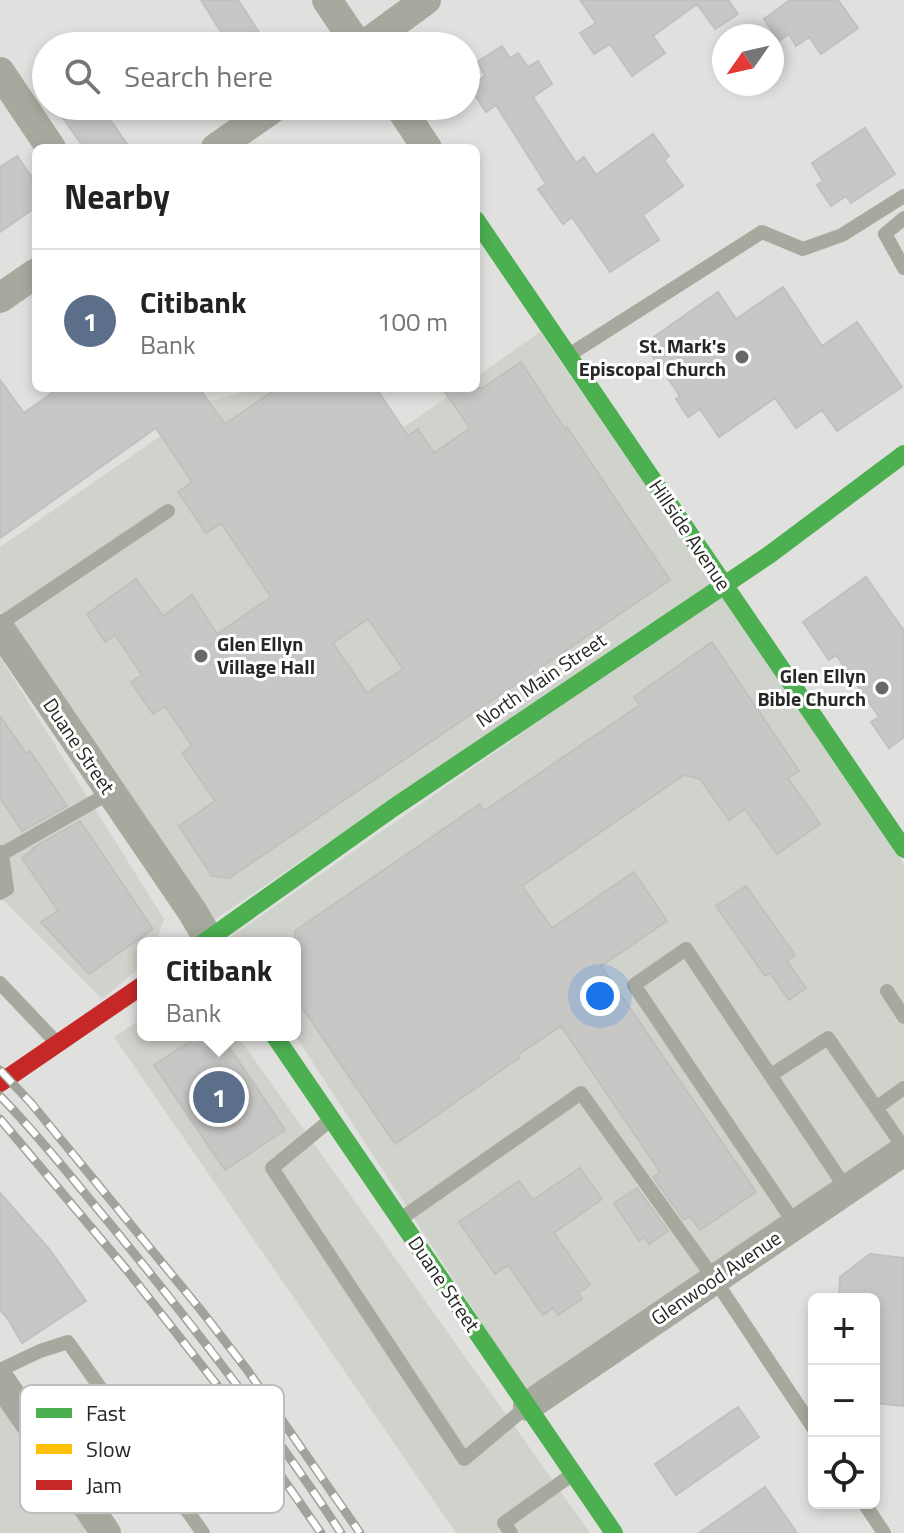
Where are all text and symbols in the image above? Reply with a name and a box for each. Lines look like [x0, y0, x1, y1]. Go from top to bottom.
north arrow [712, 24, 784, 96]
search box [32, 32, 480, 120]
text: Search here [124, 53, 273, 99]
icon: search [60, 54, 104, 98]
text: Nearby [64, 170, 170, 222]
text: Citibank [140, 279, 246, 325]
text: 1 [83, 302, 97, 341]
text: 100 m [377, 302, 448, 341]
text: Bank [140, 325, 195, 364]
place label: St. Mark's Episcopal Church [579, 330, 726, 384]
marker: St. Mark's Episcopal Church [733, 348, 751, 366]
street label: Hillside Avenue [642, 473, 739, 597]
street label: North Main Street [469, 625, 612, 735]
place label: Glen Ellyn Village Hall [217, 628, 315, 682]
marker: Glen Ellyn Village Hall [192, 647, 210, 665]
place label: Glen Ellyn Bible Church [757, 660, 866, 714]
marker: Glen Ellyn Bible Church [873, 679, 891, 697]
street label: Duane Street [36, 691, 123, 800]
popup [137, 937, 301, 1041]
text: Citibank [166, 947, 272, 993]
your location [580, 976, 620, 1016]
text: Bank [166, 993, 221, 1032]
pin: 1 [193, 1067, 245, 1127]
street label: Glenwood Avenue [644, 1222, 787, 1333]
street label: Duane Street [401, 1229, 488, 1338]
map controls [808, 1293, 880, 1509]
button: + [808, 1293, 880, 1365]
button: − [808, 1365, 880, 1437]
legend [20, 1385, 284, 1513]
text: Fast [86, 1396, 126, 1430]
text: Slow [86, 1432, 132, 1466]
button: locate [808, 1437, 880, 1509]
text: Jam [86, 1468, 122, 1502]

